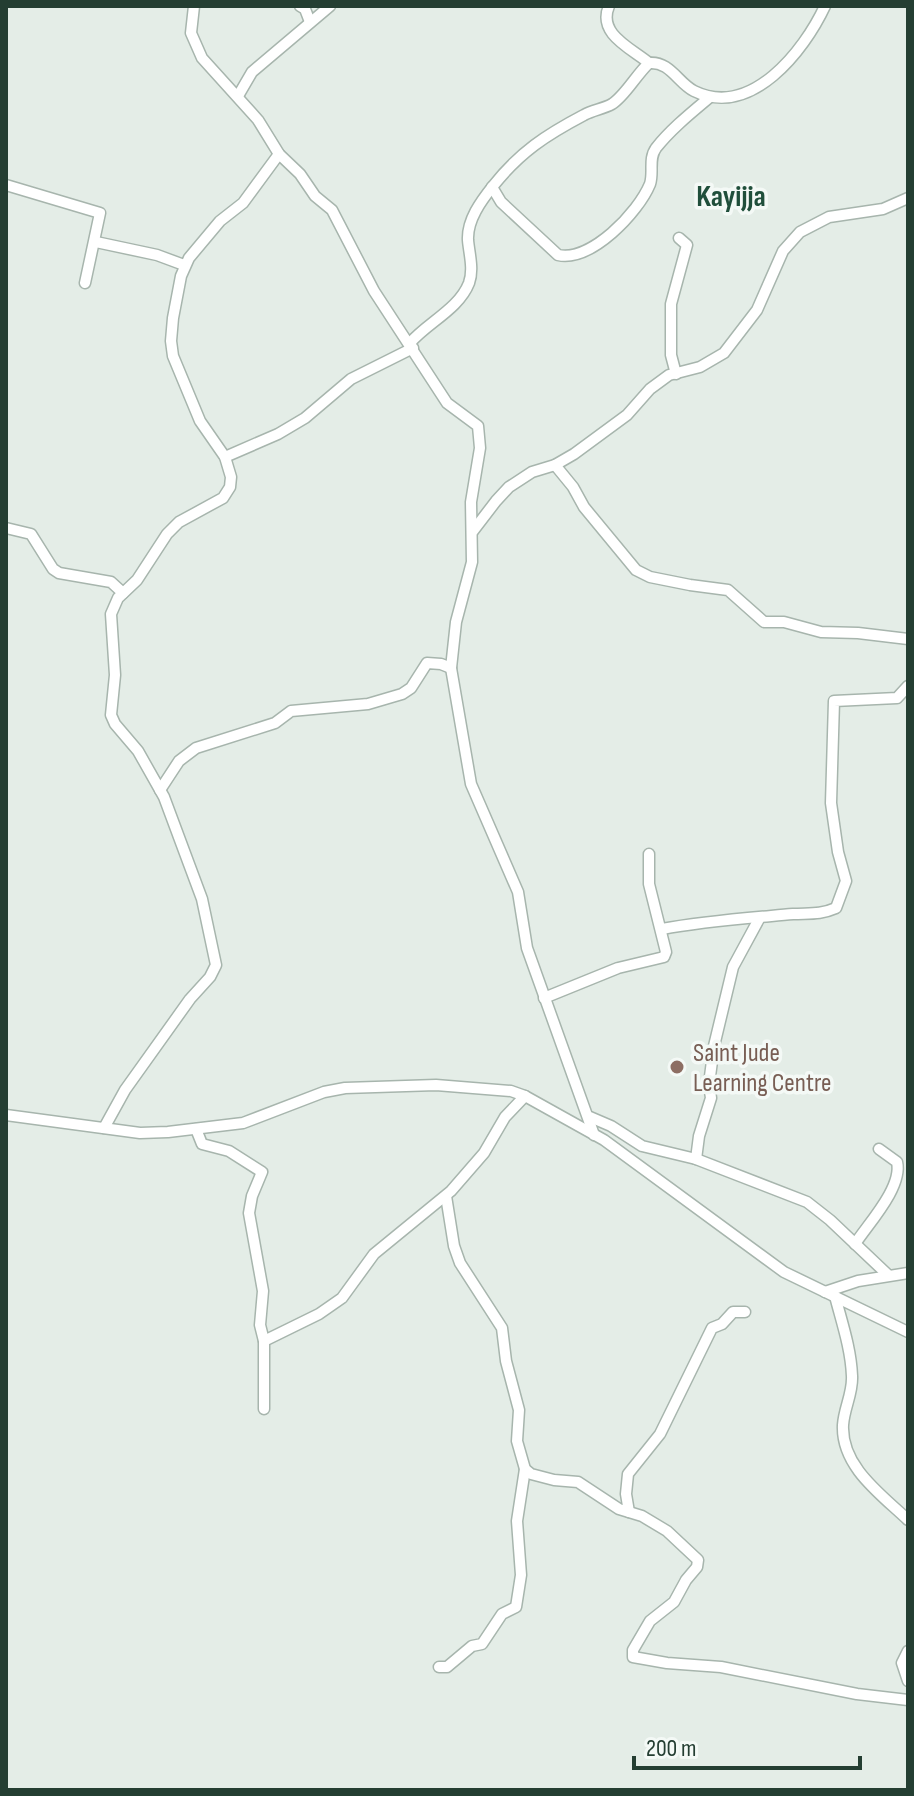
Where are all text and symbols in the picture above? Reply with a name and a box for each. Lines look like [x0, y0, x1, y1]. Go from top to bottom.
district label: Kayijja [696, 179, 766, 215]
place label: Saint Jude Learning Centre [693, 1038, 831, 1099]
marker: Saint Jude Learning Centre [668, 1058, 686, 1076]
scale bar [634, 1720, 860, 1770]
text: 200 m [646, 1734, 697, 1763]

